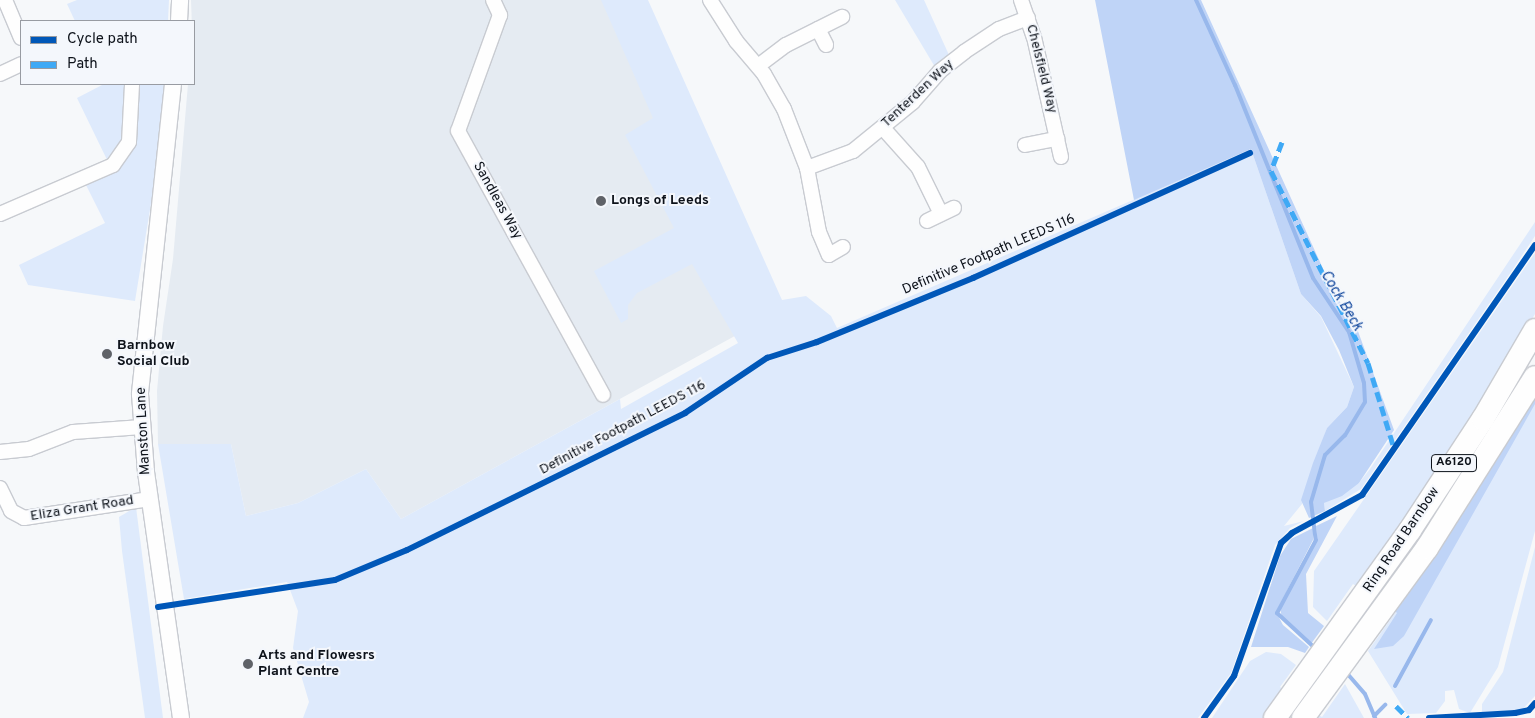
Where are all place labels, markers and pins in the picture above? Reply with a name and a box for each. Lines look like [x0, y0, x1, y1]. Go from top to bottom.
place label: Longs of Leeds [611, 193, 709, 209]
marker: Longs of Leeds [595, 195, 607, 207]
place label: Barnbow Social Club [117, 338, 190, 371]
marker: Barnbow Social Club [101, 348, 113, 360]
place label: Arts and Flowesrs Plant Centre [258, 648, 375, 680]
marker: Arts and Flowesrs Plant Centre [242, 658, 254, 670]

